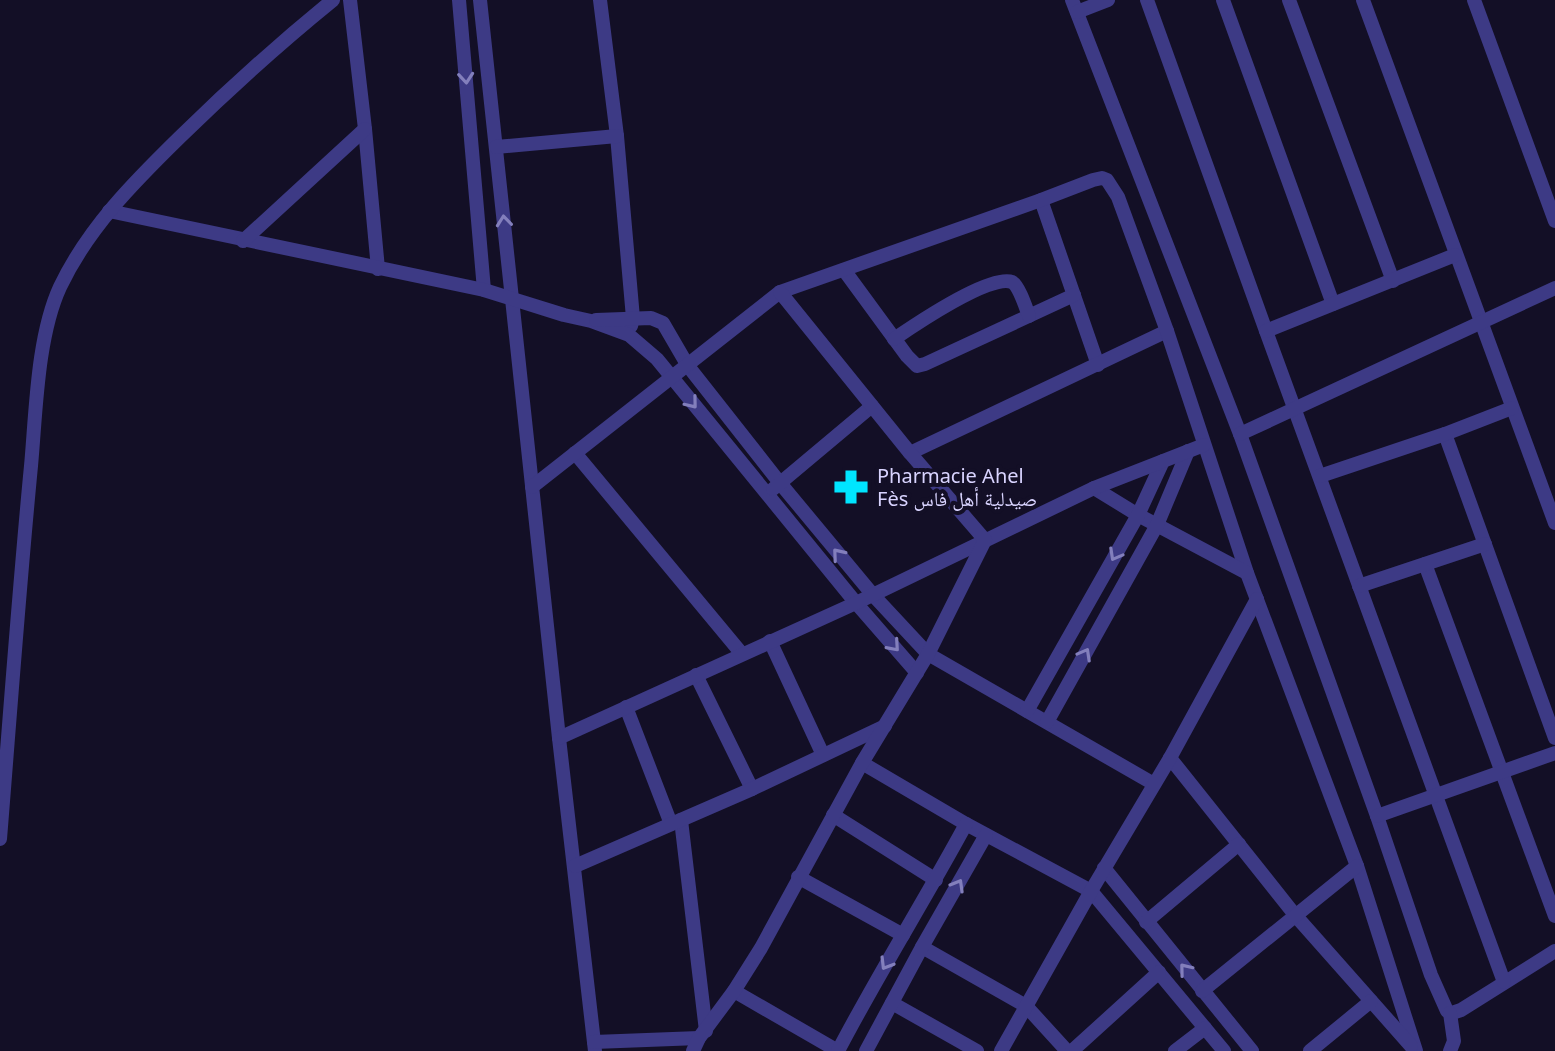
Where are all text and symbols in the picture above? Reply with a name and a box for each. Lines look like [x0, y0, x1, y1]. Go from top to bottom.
one-way arrow [457, 72, 474, 85]
one-way arrow [495, 215, 512, 228]
one-way arrow [682, 394, 697, 409]
place label: Pharmacie Ahel Fès صيدلية أهل فاس [877, 462, 1037, 512]
pharmacy icon: Pharmacie Ahel Fès صيدلية أهل فاس [832, 468, 870, 506]
one-way arrow [1109, 546, 1125, 561]
one-way arrow [833, 548, 848, 563]
one-way arrow [884, 637, 899, 652]
one-way arrow [1075, 648, 1091, 663]
one-way arrow [948, 879, 963, 893]
one-way arrow [880, 955, 896, 970]
one-way arrow [1180, 964, 1194, 979]

